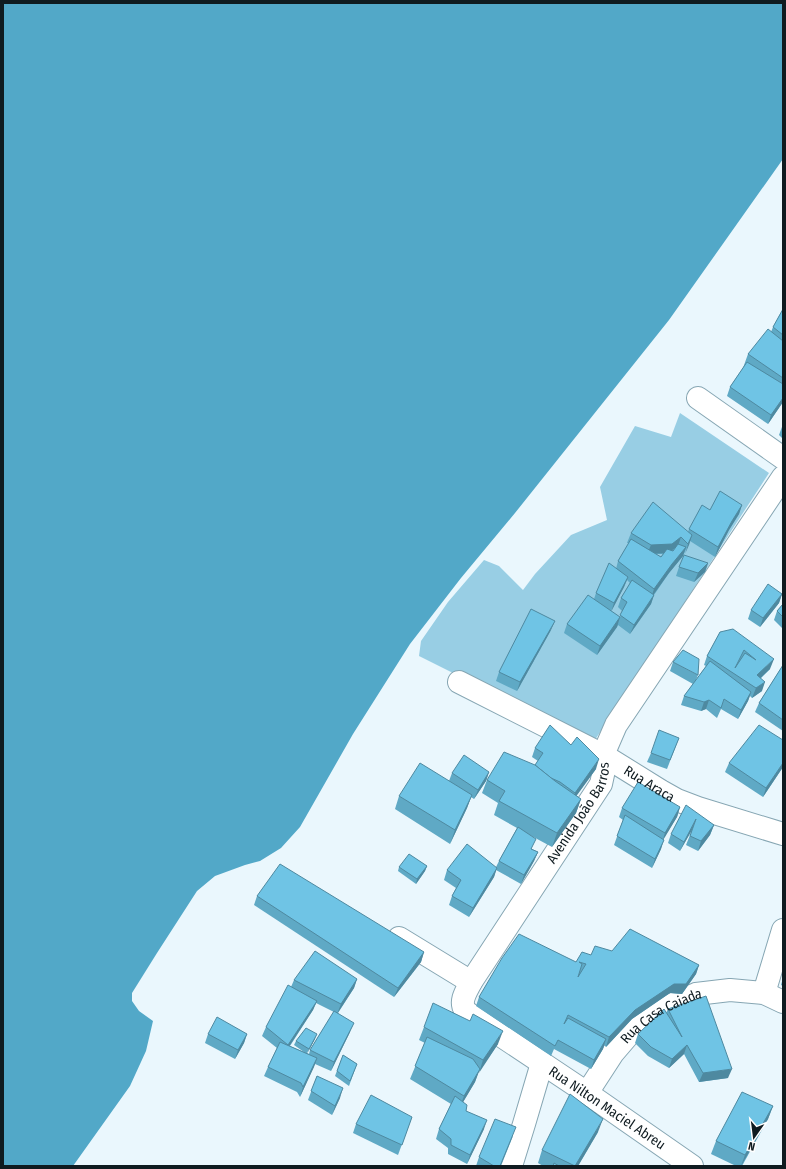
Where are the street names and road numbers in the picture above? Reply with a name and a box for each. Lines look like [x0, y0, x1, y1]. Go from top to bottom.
street label: Avenida João Barros [543, 762, 613, 866]
street label: Rua Araca [621, 762, 678, 806]
street label: Rua Casa Caiada [617, 985, 703, 1047]
street label: Rua Nilton Maciel Abreu [545, 1063, 669, 1153]

